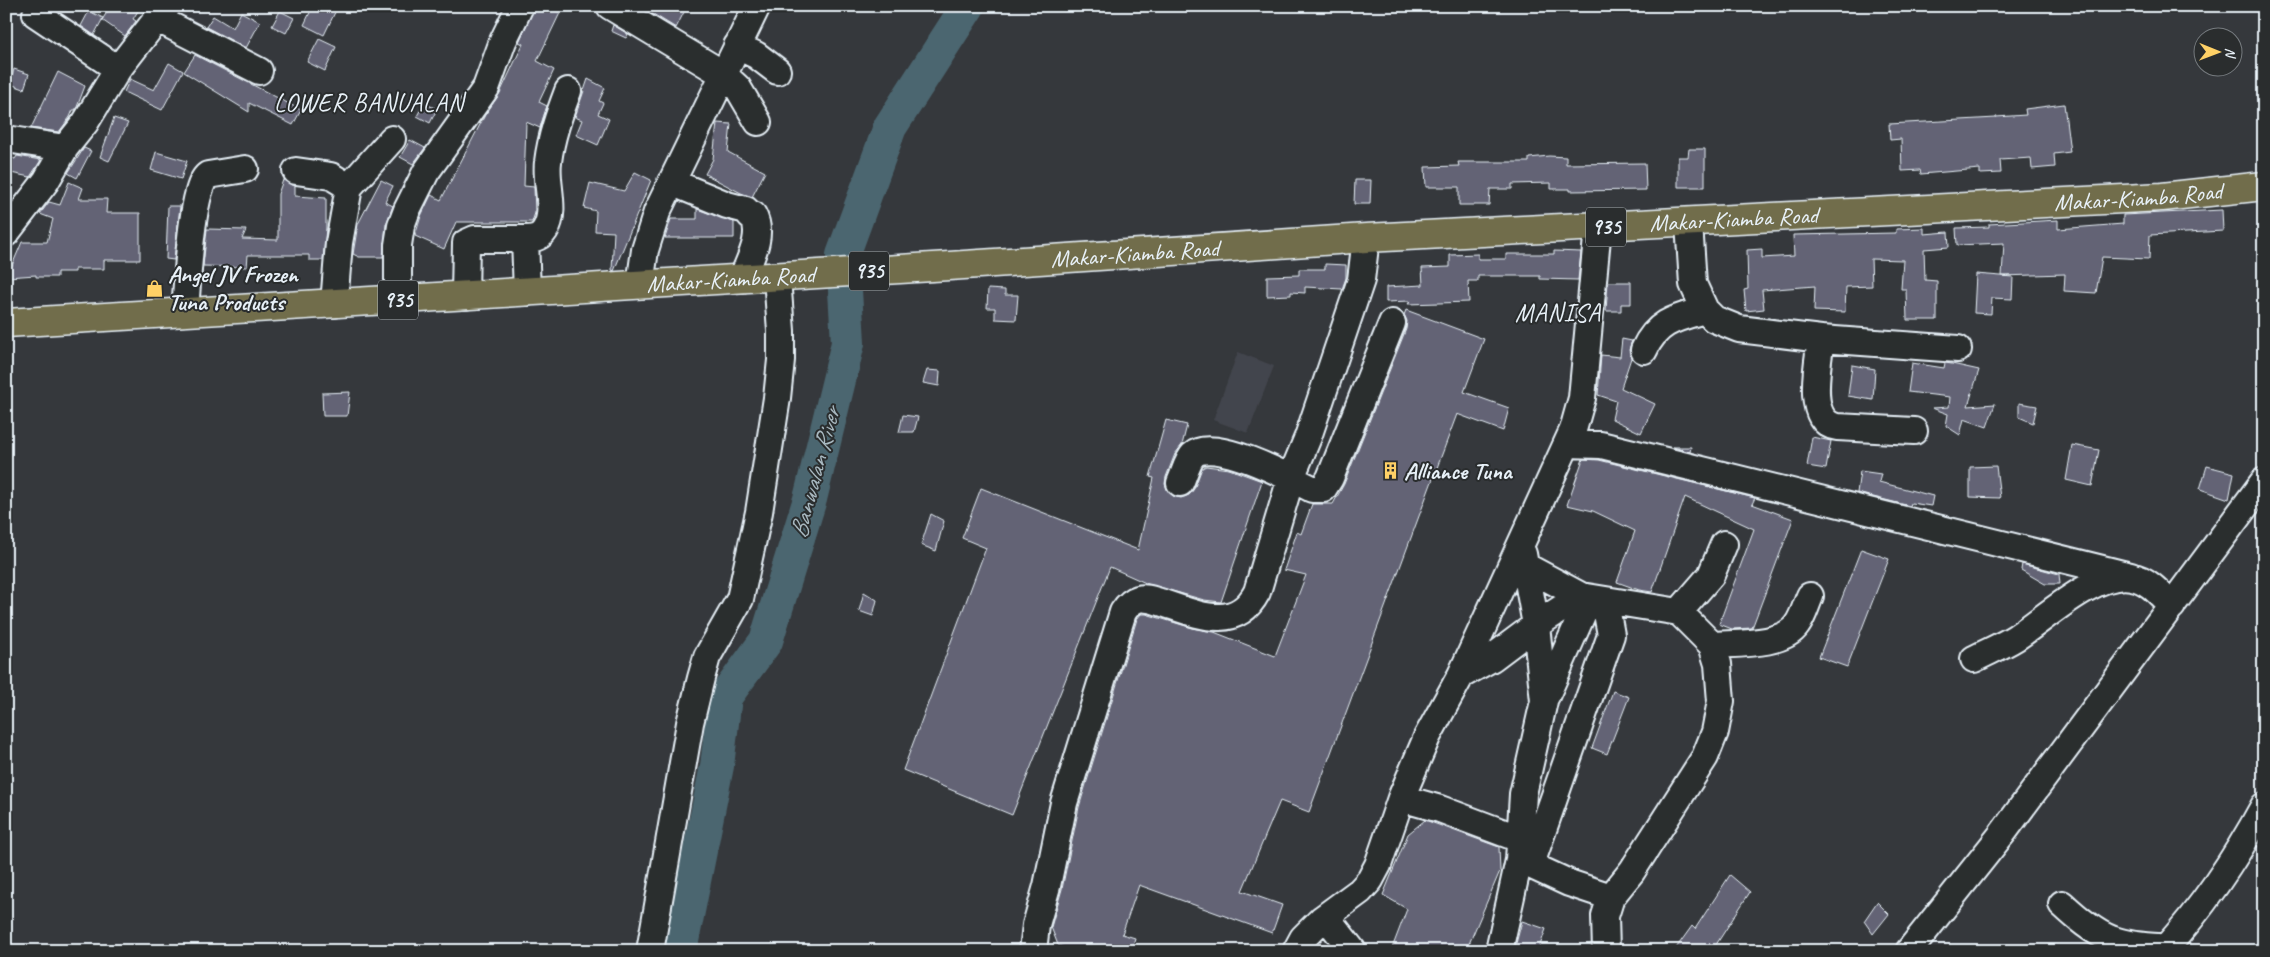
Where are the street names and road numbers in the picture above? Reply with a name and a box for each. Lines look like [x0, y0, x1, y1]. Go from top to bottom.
street label: Makar-Kiamba Road [2053, 175, 2227, 218]
street label: Makar-Kiamba Road [1649, 200, 1822, 238]
road number: 935 [1586, 208, 1626, 246]
street label: Makar-Kiamba Road [1050, 233, 1224, 274]
road number: 935 [849, 252, 889, 290]
street label: Makar-Kiamba Road [646, 259, 819, 299]
road number: 935 [378, 280, 418, 320]

